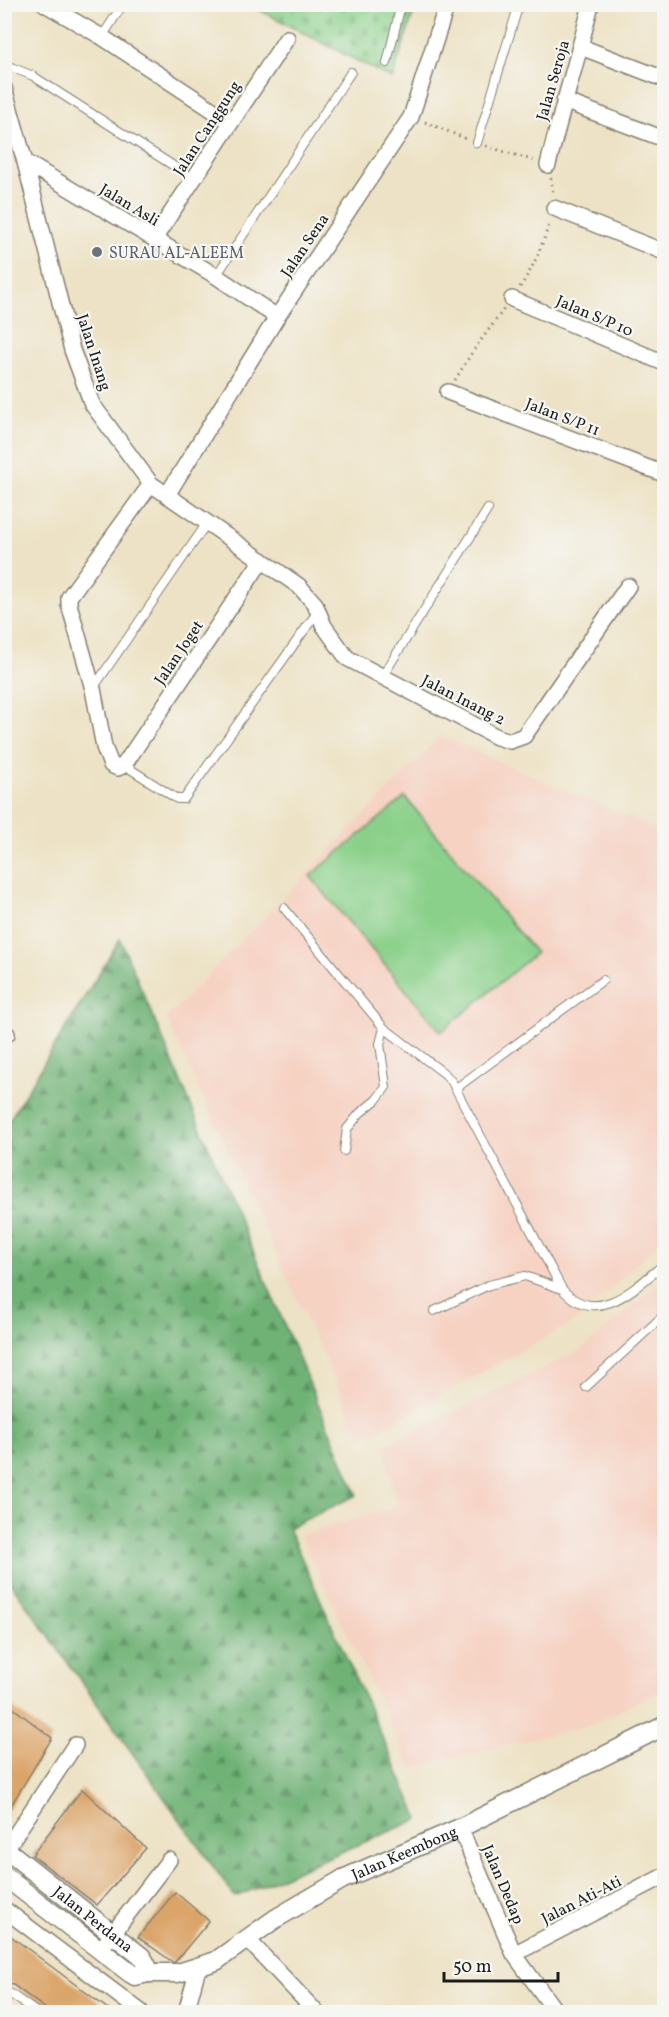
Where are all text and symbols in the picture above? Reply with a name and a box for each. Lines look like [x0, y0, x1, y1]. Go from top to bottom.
street label: Jalan Seroja [532, 38, 576, 123]
street label: Jalan Canggung [169, 77, 247, 181]
street label: Jalan Asli [95, 179, 163, 232]
street label: Jalan Sena [276, 210, 335, 282]
place label: SURAU AL-ALEEM [109, 243, 244, 265]
marker: SURAU AL-ALEEM [90, 245, 104, 259]
street label: Jalan S/P 10 [552, 291, 636, 343]
street label: Jalan Inang [70, 311, 116, 394]
street label: Jalan S/P 11 [522, 394, 603, 442]
street label: Jalan Joget [150, 616, 210, 690]
street label: Jalan Inang 2 [417, 670, 509, 731]
street label: Jalan Keembong [349, 1821, 461, 1887]
street label: Jalan Dedap [476, 1842, 529, 1928]
street label: Jalan Ati-Ati [538, 1871, 626, 1930]
street label: Jalan Perdana [48, 1882, 137, 1959]
scale bar [444, 1945, 558, 1983]
text: 50 m [453, 1955, 492, 1980]

